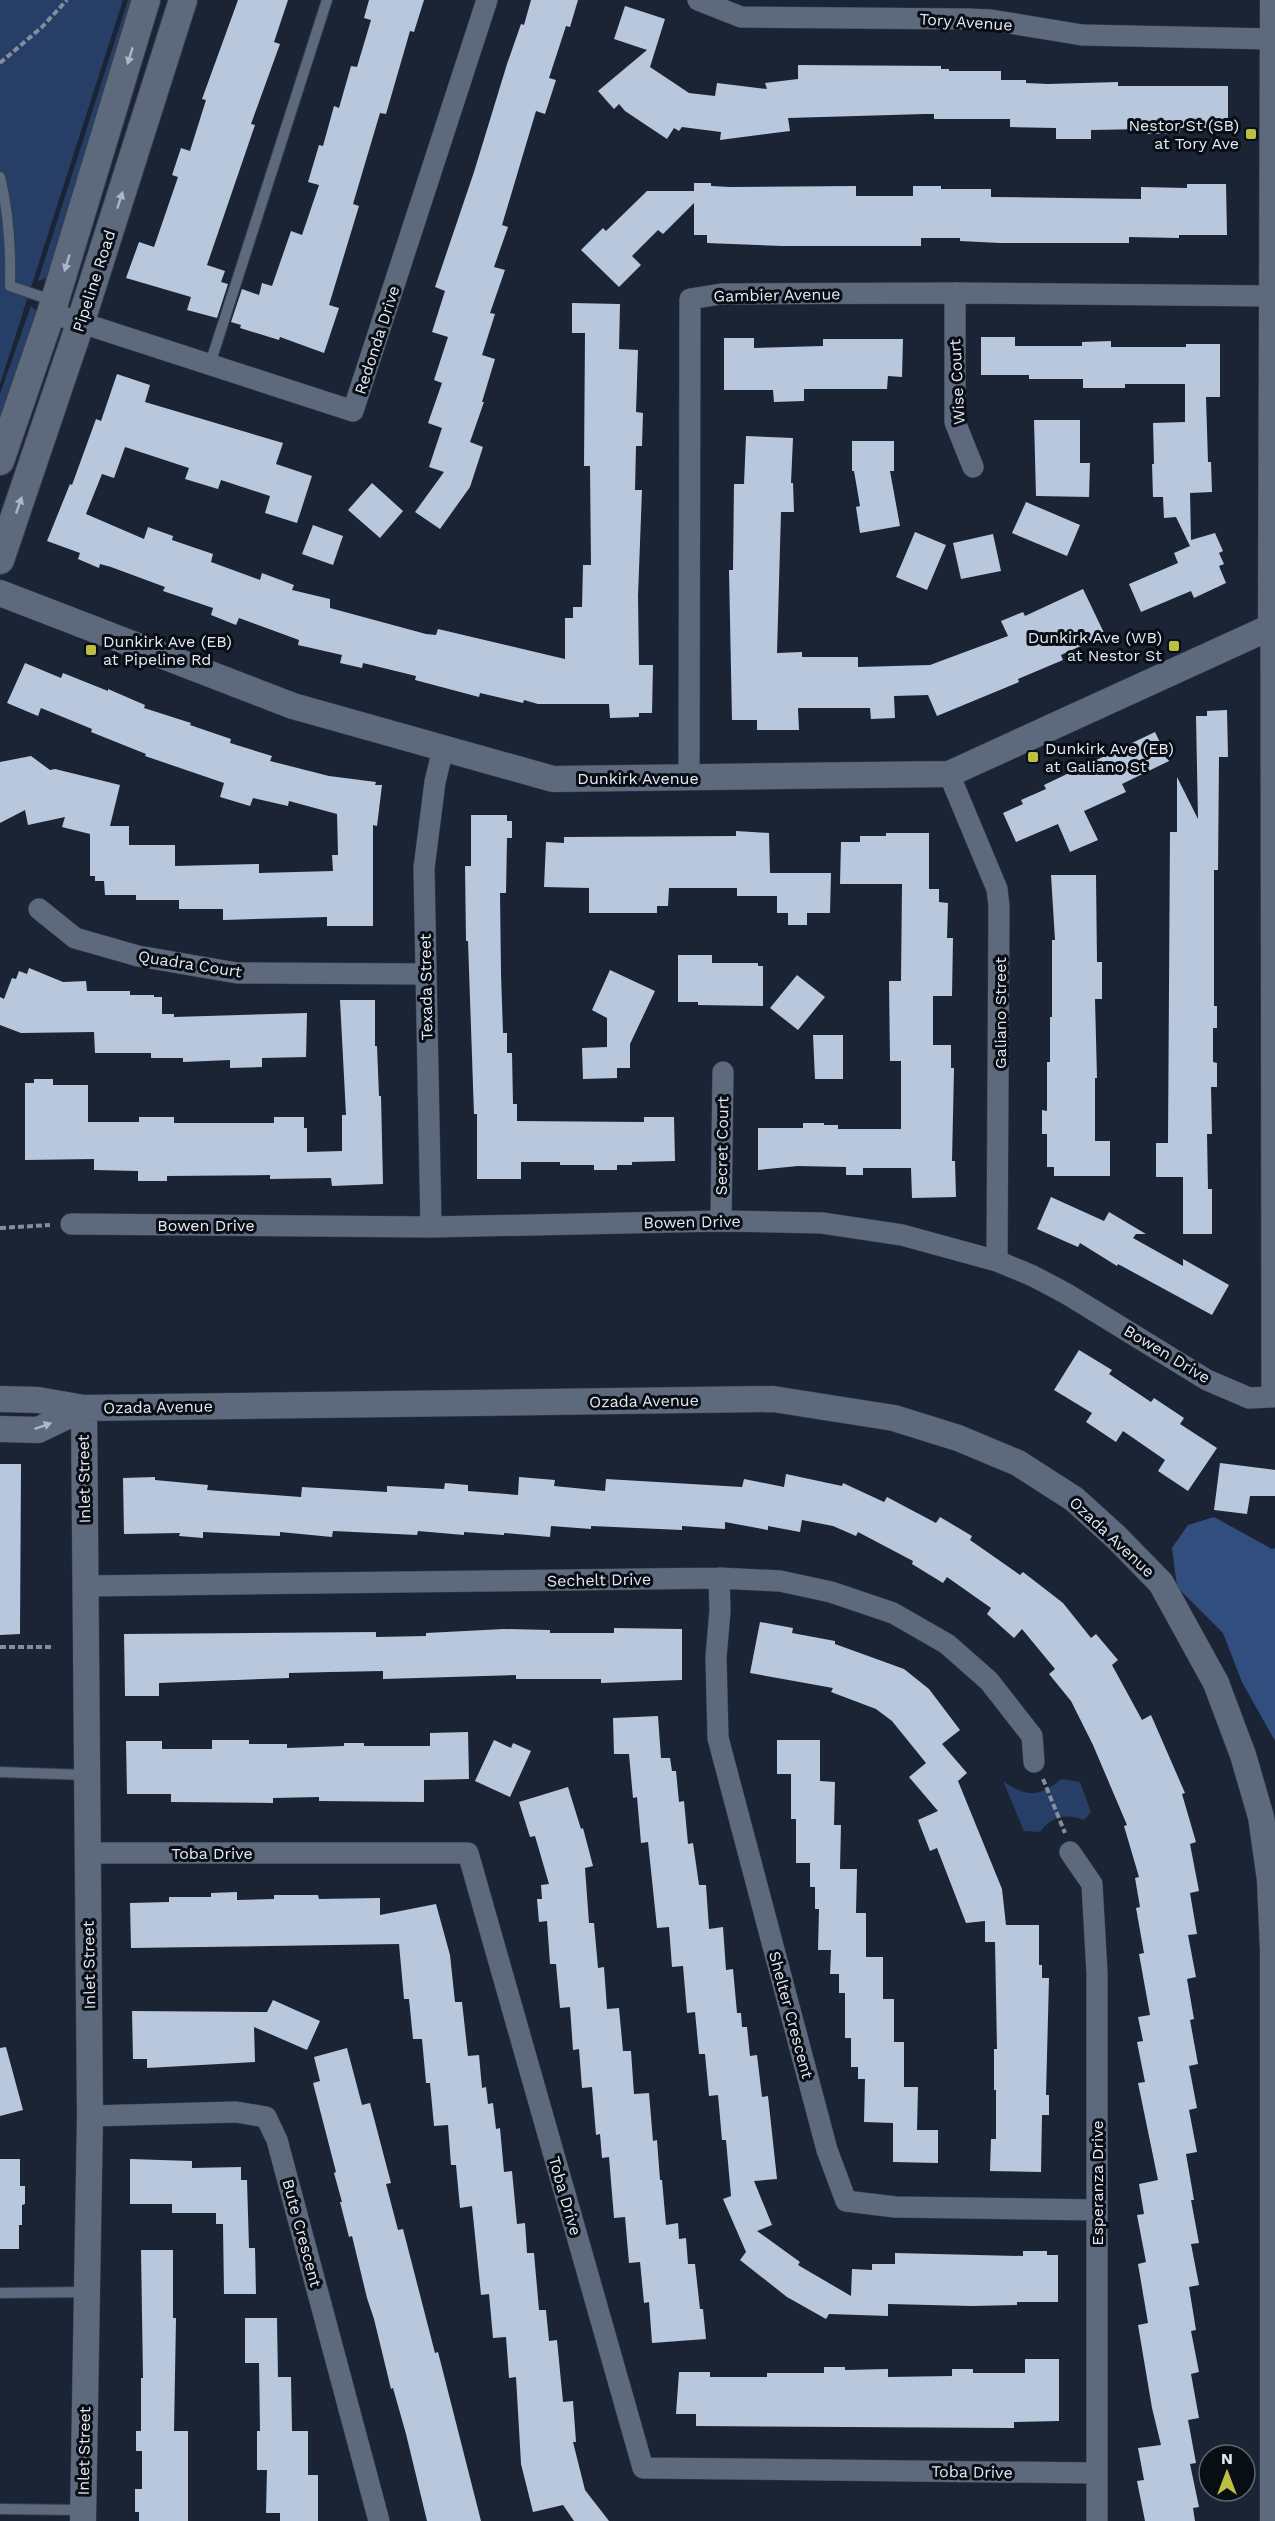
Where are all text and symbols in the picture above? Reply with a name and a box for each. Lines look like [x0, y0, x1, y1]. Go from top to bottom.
street label: Tory Avenue [919, 9, 1013, 35]
one-way arrow [125, 47, 134, 65]
place label: Nestor St (SB) at Tory Ave [1128, 116, 1239, 153]
marker: Nestor St (SB) at Tory Ave [1244, 127, 1258, 141]
one-way arrow [115, 191, 125, 209]
street label: Pipeline Road [69, 228, 119, 334]
one-way arrow [61, 254, 71, 272]
street label: Redonda Drive [350, 283, 404, 397]
street label: Gambier Avenue [713, 284, 841, 306]
street label: Wise Court [945, 338, 969, 425]
one-way arrow [15, 496, 24, 514]
place label: Dunkirk Ave (WB) at Nestor St [1028, 628, 1162, 665]
place label: Dunkirk Ave (EB) at Pipeline Rd [103, 632, 232, 669]
marker: Dunkirk Ave (WB) at Nestor St [1167, 639, 1181, 653]
marker: Dunkirk Ave (EB) at Pipeline Rd [84, 643, 98, 657]
place label: Dunkirk Ave (EB) at Galiano St [1045, 739, 1174, 776]
marker: Dunkirk Ave (EB) at Galiano St [1026, 750, 1040, 764]
street label: Dunkirk Avenue [577, 769, 699, 788]
street label: Texada Street [416, 933, 436, 1040]
street label: Quadra Court [137, 946, 243, 982]
street label: Galiano Street [991, 957, 1010, 1069]
street label: Secret Court [712, 1096, 732, 1196]
street label: Bowen Drive [643, 1212, 741, 1232]
street label: Bowen Drive [157, 1216, 255, 1235]
street label: Bowen Drive [1120, 1321, 1214, 1387]
street label: Ozada Avenue [589, 1391, 699, 1411]
street label: Ozada Avenue [103, 1397, 213, 1417]
one-way arrow [35, 1421, 53, 1431]
street label: Inlet Street [74, 1434, 94, 1524]
street label: Ozada Avenue [1065, 1493, 1159, 1581]
street label: Sechelt Drive [547, 1570, 651, 1590]
street label: Toba Drive [171, 1844, 253, 1863]
street label: Inlet Street [79, 1920, 99, 2010]
street label: Shelter Crescent [765, 1949, 817, 2081]
street label: Esperanza Drive [1088, 2120, 1107, 2246]
street label: Toba Drive [545, 2154, 585, 2238]
street label: Bute Crescent [278, 2177, 326, 2290]
street label: Inlet Street [74, 2406, 94, 2496]
north arrow [1197, 2443, 1257, 2503]
text: N [1221, 2449, 1233, 2468]
street label: Toba Drive [931, 2462, 1013, 2482]

